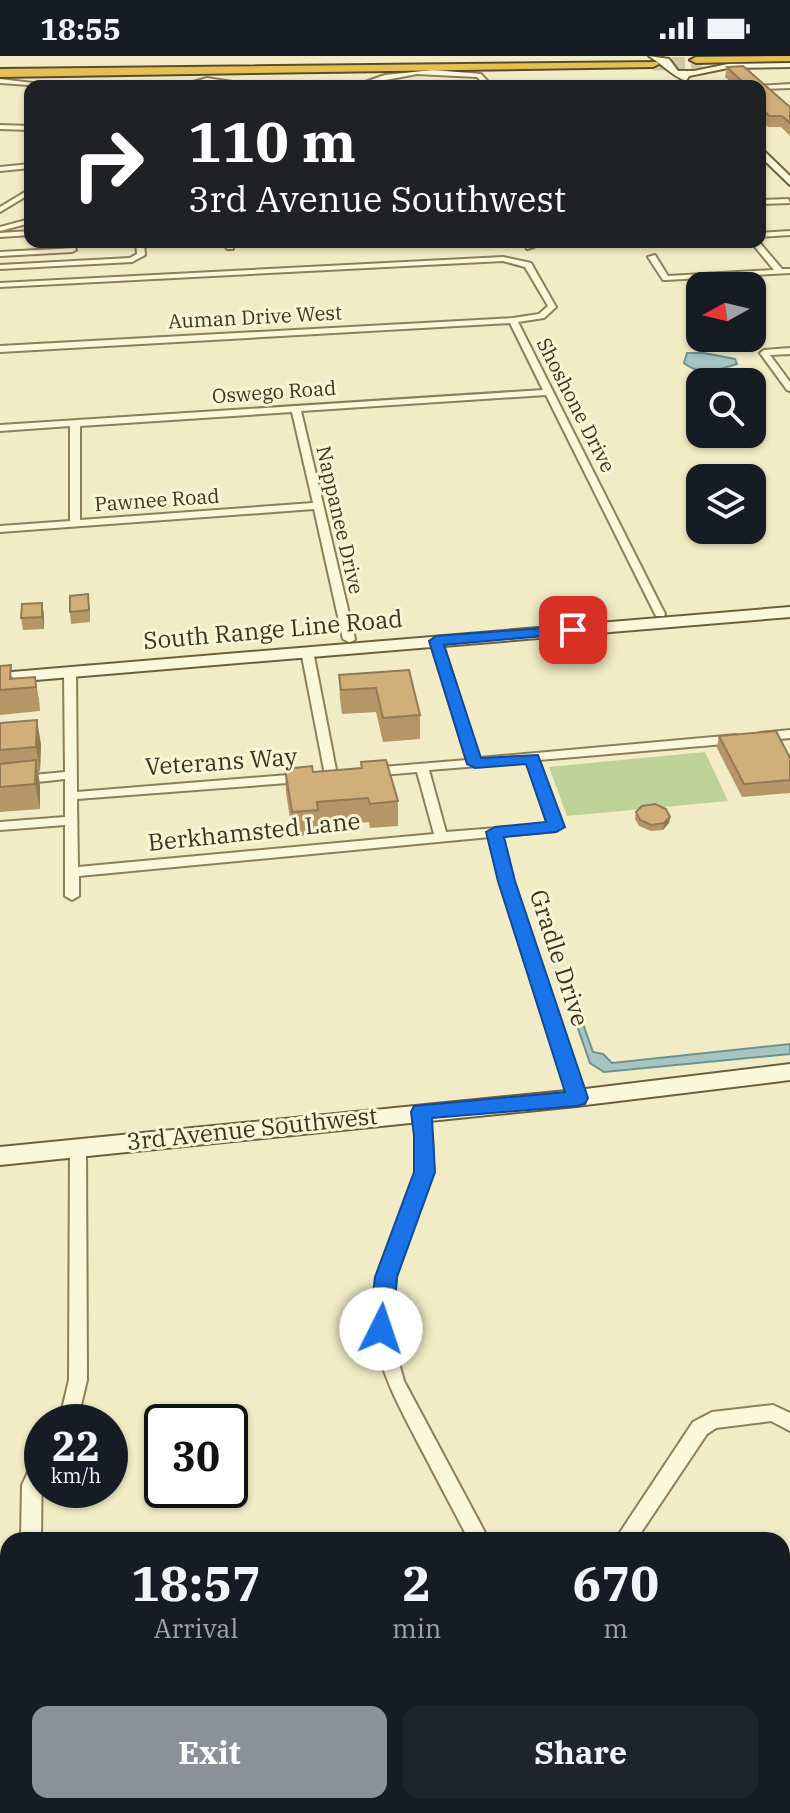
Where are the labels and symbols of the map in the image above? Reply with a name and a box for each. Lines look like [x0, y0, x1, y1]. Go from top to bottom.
north arrow [686, 272, 766, 352]
street label: Auman Drive West [167, 298, 343, 335]
street label: Shoshone Drive [531, 333, 622, 477]
street label: Oswego Road [211, 374, 337, 409]
street label: Nappanee Drive [310, 443, 371, 597]
street label: Pawnee Road [94, 482, 220, 517]
pin [539, 596, 607, 664]
street label: South Range Line Road [142, 602, 404, 656]
street label: Veterans Way [144, 740, 298, 782]
street label: Berkhamsted Lane [146, 804, 362, 858]
street label: Gradle Drive [523, 885, 597, 1030]
street label: 3rd Avenue Southwest [125, 1099, 379, 1157]
position arrow [339, 1287, 423, 1371]
speed limit sign: 30 [144, 1404, 248, 1508]

